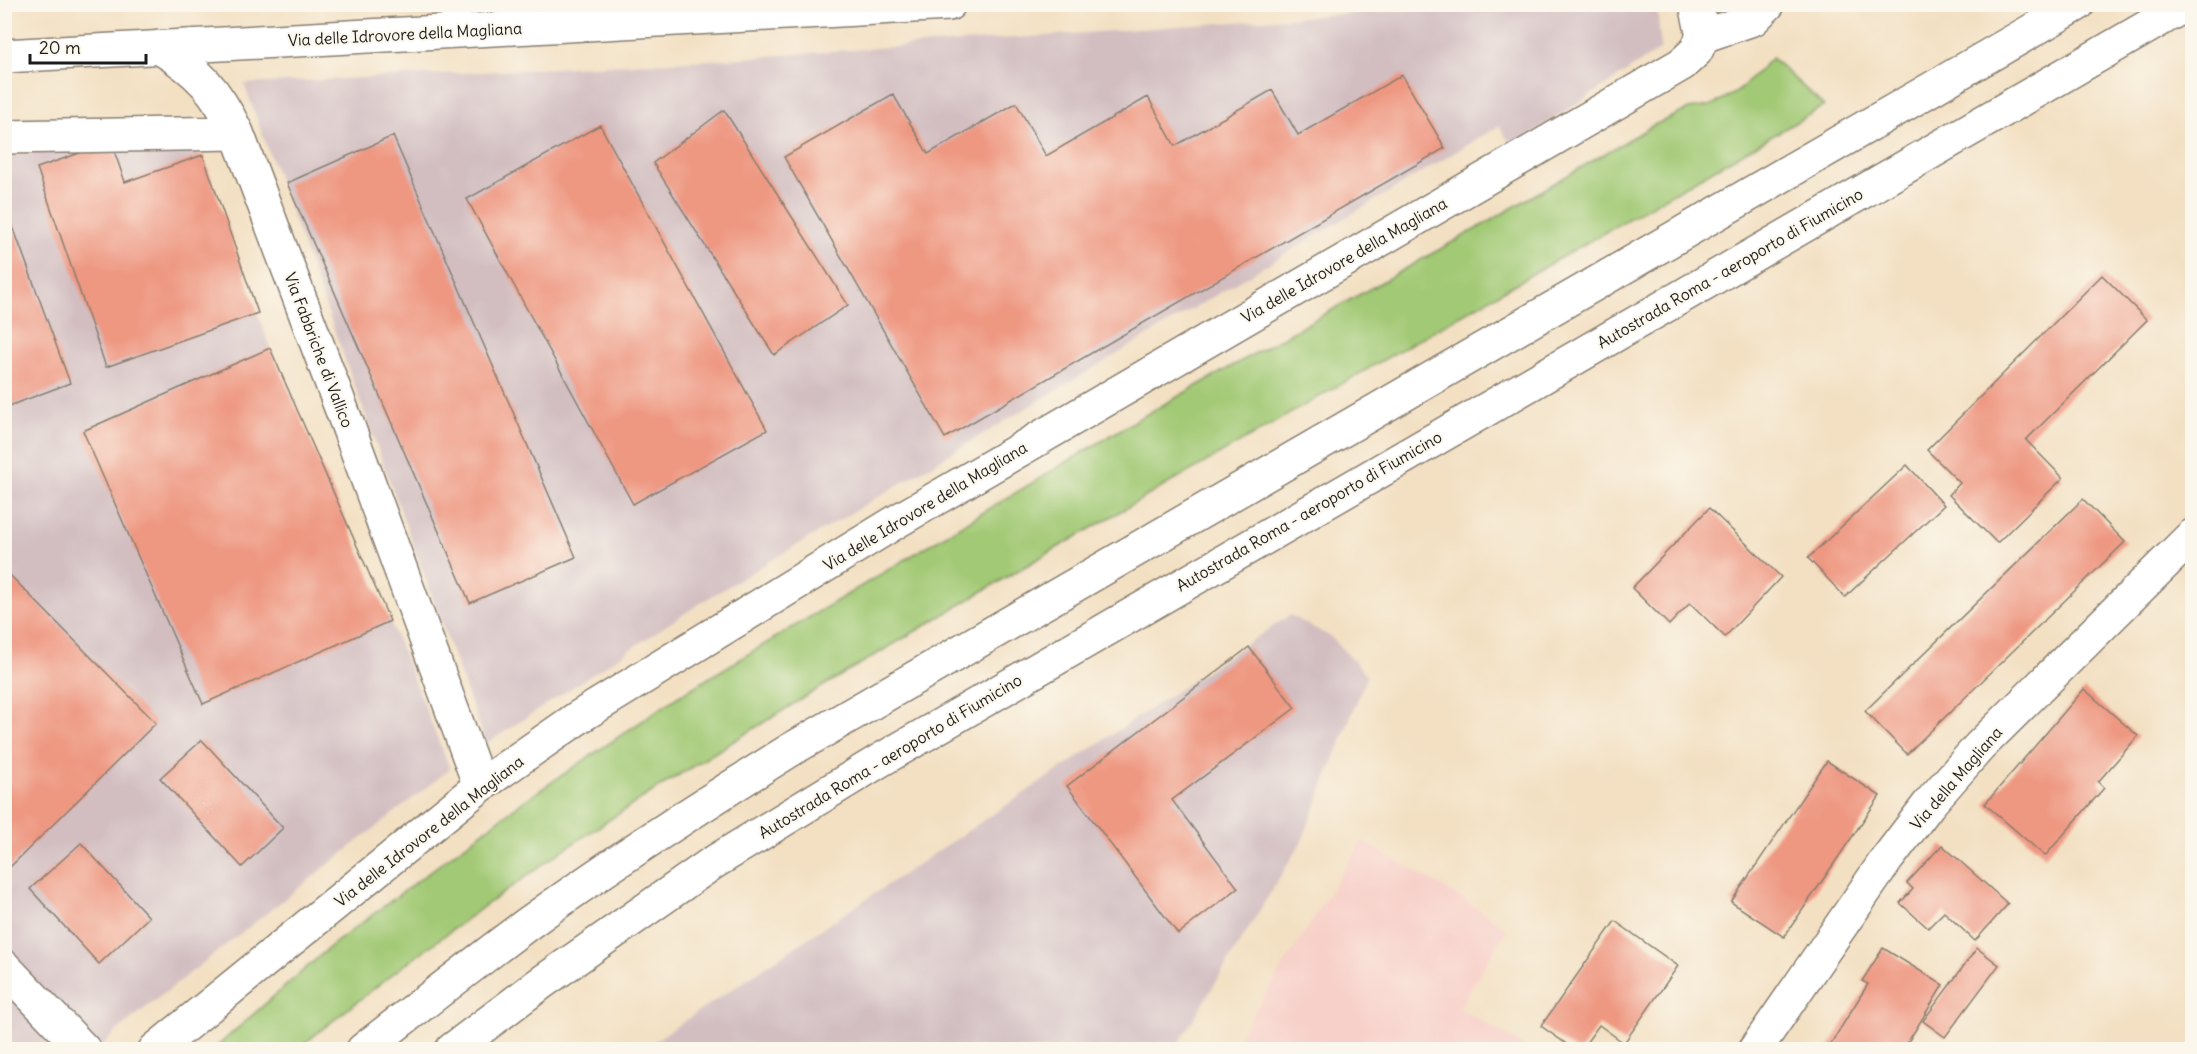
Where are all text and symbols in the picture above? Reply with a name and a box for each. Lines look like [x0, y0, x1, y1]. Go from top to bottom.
street label: Via delle Idrovore della Magliana [287, 18, 523, 50]
scale bar [30, 27, 146, 65]
text: 20 m [39, 36, 81, 59]
street label: Autostrada Roma - aeroporto di Fiumicino [1594, 183, 1866, 353]
street label: Via delle Idrovore della Magliana [1237, 193, 1451, 327]
street label: Via Fabbriche di Vallico [280, 270, 358, 430]
street label: Autostrada Roma - aeroporto di Fiumicino [1173, 426, 1445, 596]
street label: Via delle Idrovore della Magliana [819, 437, 1031, 575]
street label: Autostrada Roma - aeroporto di Fiumicino [755, 669, 1025, 843]
street label: Via della Magliana [1906, 722, 2006, 834]
street label: Via delle Idrovore della Magliana [330, 751, 528, 911]

